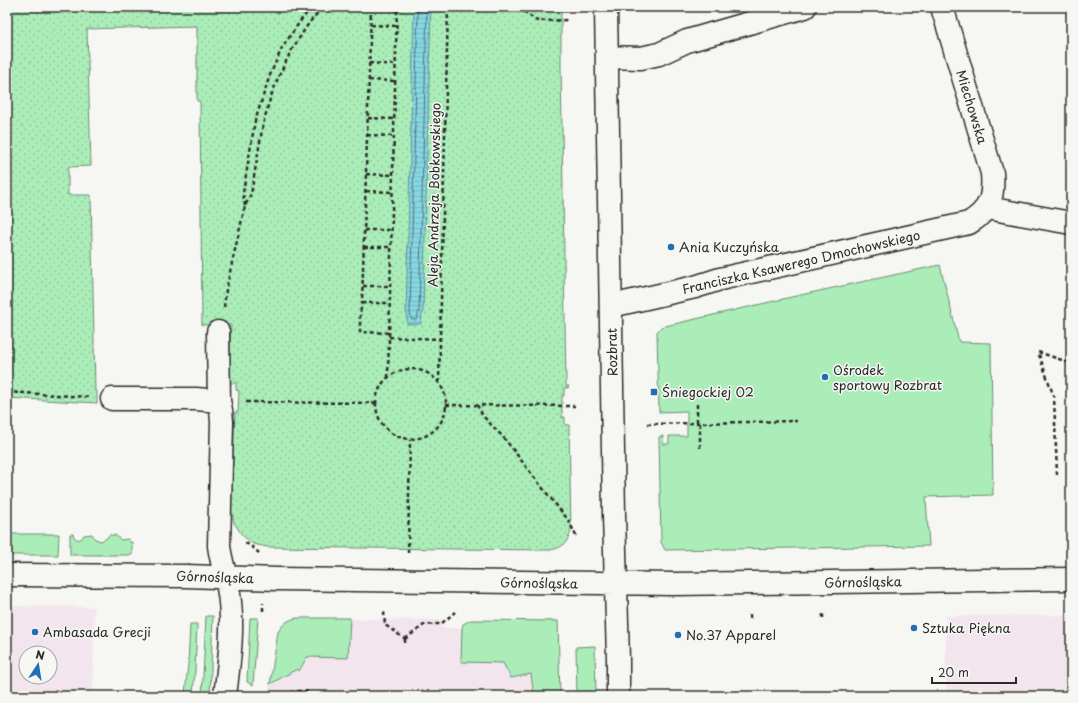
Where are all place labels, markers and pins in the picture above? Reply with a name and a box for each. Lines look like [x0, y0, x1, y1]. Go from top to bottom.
place label: Ania Kuczyńska [679, 237, 780, 256]
marker: Ania Kuczyńska [666, 242, 676, 252]
place label: Ośrodek sportowy Rozbrat [833, 360, 942, 394]
marker: Ośrodek sportowy Rozbrat [820, 372, 830, 382]
place label: Śniegockiej 02 [662, 382, 754, 401]
marker: Śniegockiej 02 [649, 387, 659, 397]
place label: Sztuka Piękna [922, 618, 1012, 637]
place label: Ambasada Grecji [43, 622, 151, 641]
marker: Sztuka Piękna [909, 623, 919, 633]
place label: No.37 Apparel [686, 625, 776, 644]
marker: Ambasada Grecji [30, 627, 40, 637]
marker: No.37 Apparel [673, 630, 683, 640]

